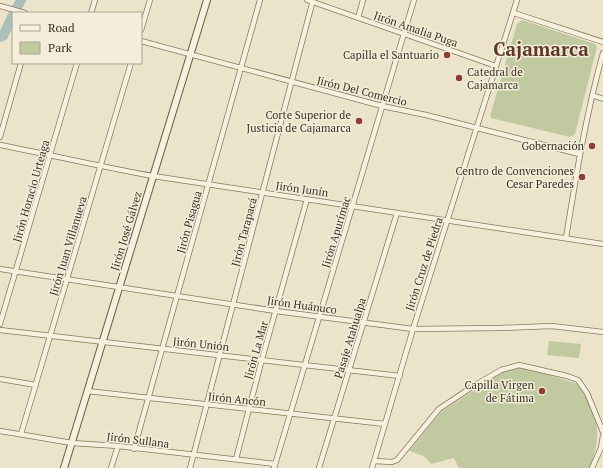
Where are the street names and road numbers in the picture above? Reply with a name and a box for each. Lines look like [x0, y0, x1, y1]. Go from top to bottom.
street label: Jirón Amalia Puga [372, 8, 460, 50]
street label: Jirón Del Comercio [315, 73, 409, 109]
street label: Jirón Horacio Urteaga [10, 138, 52, 244]
street label: Jirón Junín [275, 178, 330, 200]
street label: Jirón Pisagua [173, 189, 205, 255]
street label: Jirón José Gálvez [107, 190, 145, 272]
street label: Jirón Juan Villanueva [46, 194, 90, 297]
street label: Jirón Apurímac [318, 195, 354, 269]
street label: Jirón Tarapacá [228, 196, 260, 268]
street label: Jirón Cruz de Piedra [402, 215, 446, 313]
street label: Jirón Huánuco [266, 293, 338, 317]
street label: Pasaje Atahualpa [331, 296, 369, 380]
street label: Jirón La Mar [241, 318, 271, 381]
street label: Jirón Unión [172, 334, 230, 354]
street label: Jirón Ancón [207, 389, 267, 409]
street label: Jirón Sullana [106, 429, 171, 451]

